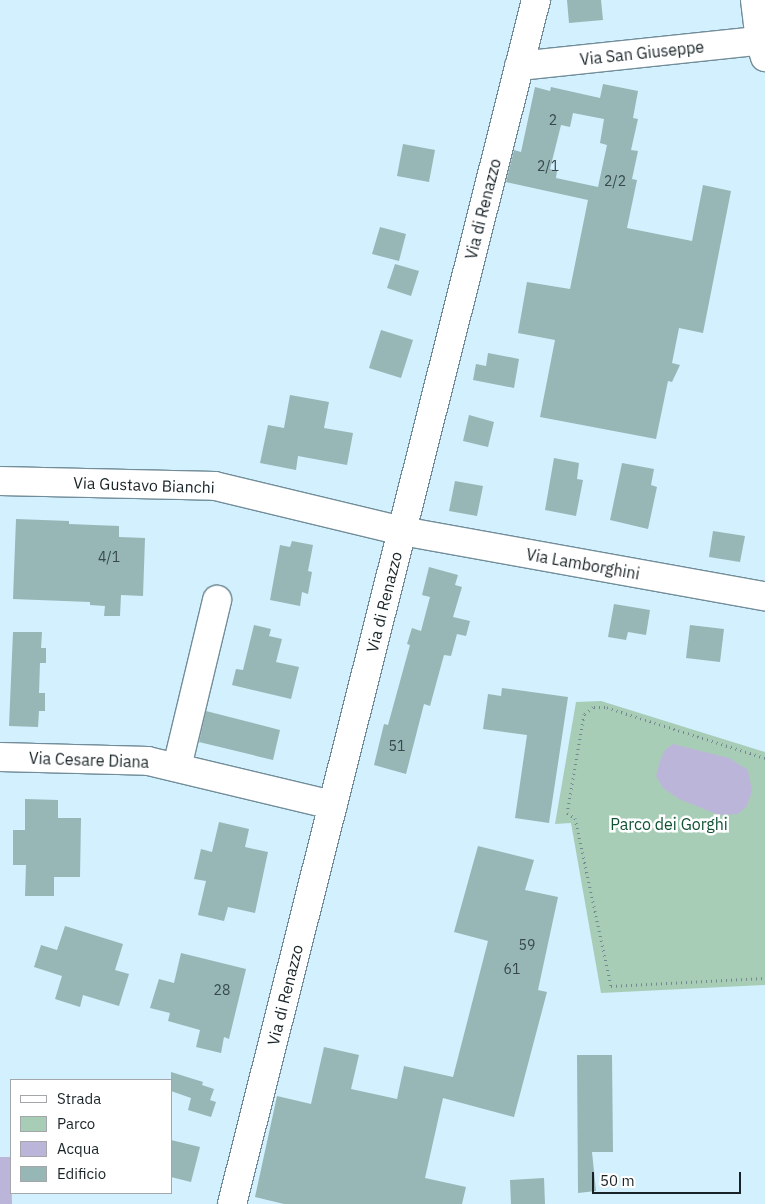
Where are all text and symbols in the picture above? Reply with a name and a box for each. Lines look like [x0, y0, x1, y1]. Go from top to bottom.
street label: Via San Giuseppe [579, 37, 705, 69]
house number: 2 [549, 112, 557, 128]
street label: Via di Renazzo [461, 157, 505, 261]
house number: 2/1 [537, 158, 559, 174]
house number: 2/2 [604, 173, 626, 189]
street label: Via Gustavo Bianchi [73, 473, 215, 497]
street label: Via Lamborghini [525, 545, 641, 583]
house number: 4/1 [98, 549, 120, 565]
street label: Via di Renazzo [362, 550, 406, 654]
house number: 51 [389, 738, 405, 754]
street label: Via Cesare Diana [29, 748, 149, 772]
park label: Parco dei Gorghi [610, 814, 728, 834]
house number: 59 [519, 937, 535, 953]
street label: Via di Renazzo [263, 943, 307, 1047]
house number: 61 [504, 961, 520, 977]
house number: 28 [214, 982, 230, 998]
legend [10, 1079, 172, 1194]
text: Strada [57, 1089, 101, 1108]
text: Parco [57, 1114, 95, 1133]
text: Acqua [57, 1139, 99, 1158]
scale bar [595, 1162, 744, 1194]
text: Edificio [57, 1164, 106, 1183]
text: 50 m [600, 1171, 635, 1190]

